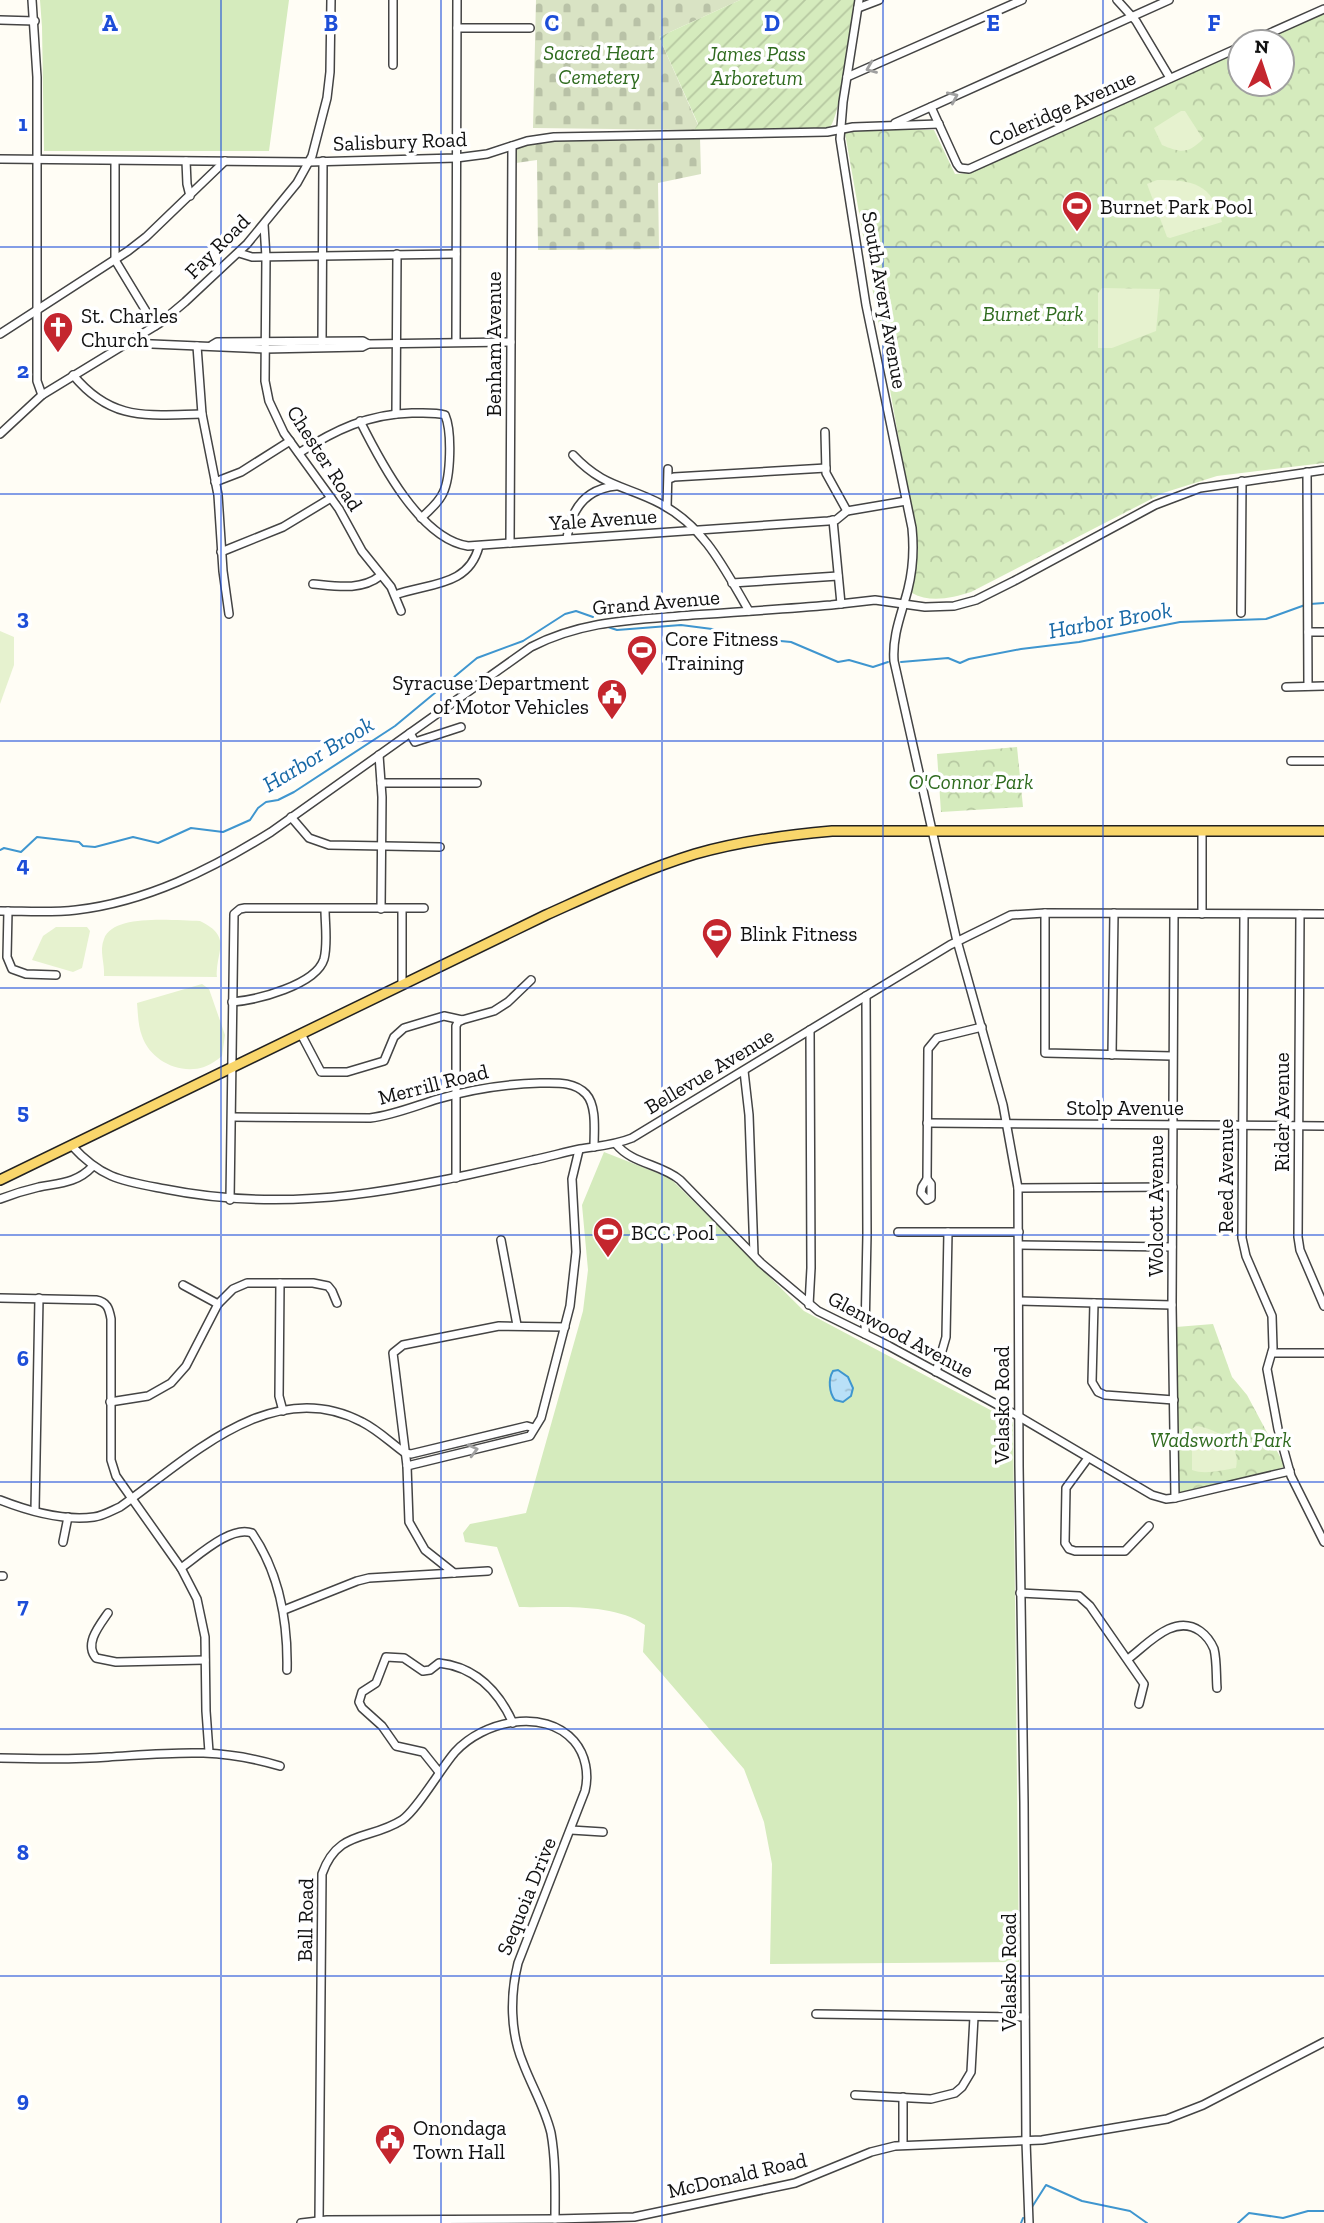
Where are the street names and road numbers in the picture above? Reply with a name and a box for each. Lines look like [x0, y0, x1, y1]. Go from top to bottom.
street label: Coleridge Avenue [985, 64, 1139, 152]
street label: Salisbury Road [333, 126, 468, 156]
street label: Fay Road [179, 208, 255, 284]
street label: South Avery Avenue [857, 209, 913, 391]
street label: Benham Avenue [481, 271, 506, 417]
street label: Chester Road [282, 401, 369, 516]
street label: Yale Avenue [547, 503, 658, 535]
street label: Grand Avenue [591, 584, 721, 620]
street label: Bellevue Avenue [640, 1023, 778, 1119]
street label: Rider Avenue [1269, 1052, 1294, 1172]
street label: Merrill Road [375, 1058, 491, 1110]
street label: Stolp Avenue [1066, 1095, 1184, 1120]
street label: Reed Avenue [1213, 1119, 1238, 1233]
street label: Wolcott Avenue [1143, 1135, 1168, 1277]
street label: Glenwood Avenue [824, 1285, 978, 1383]
street label: Velasko Road [989, 1345, 1014, 1465]
street label: Sequoia Drive [491, 1833, 561, 1959]
street label: Ball Road [292, 1877, 318, 1962]
street label: Velasko Road [996, 1912, 1021, 2032]
street label: McDonald Road [665, 2147, 810, 2203]

